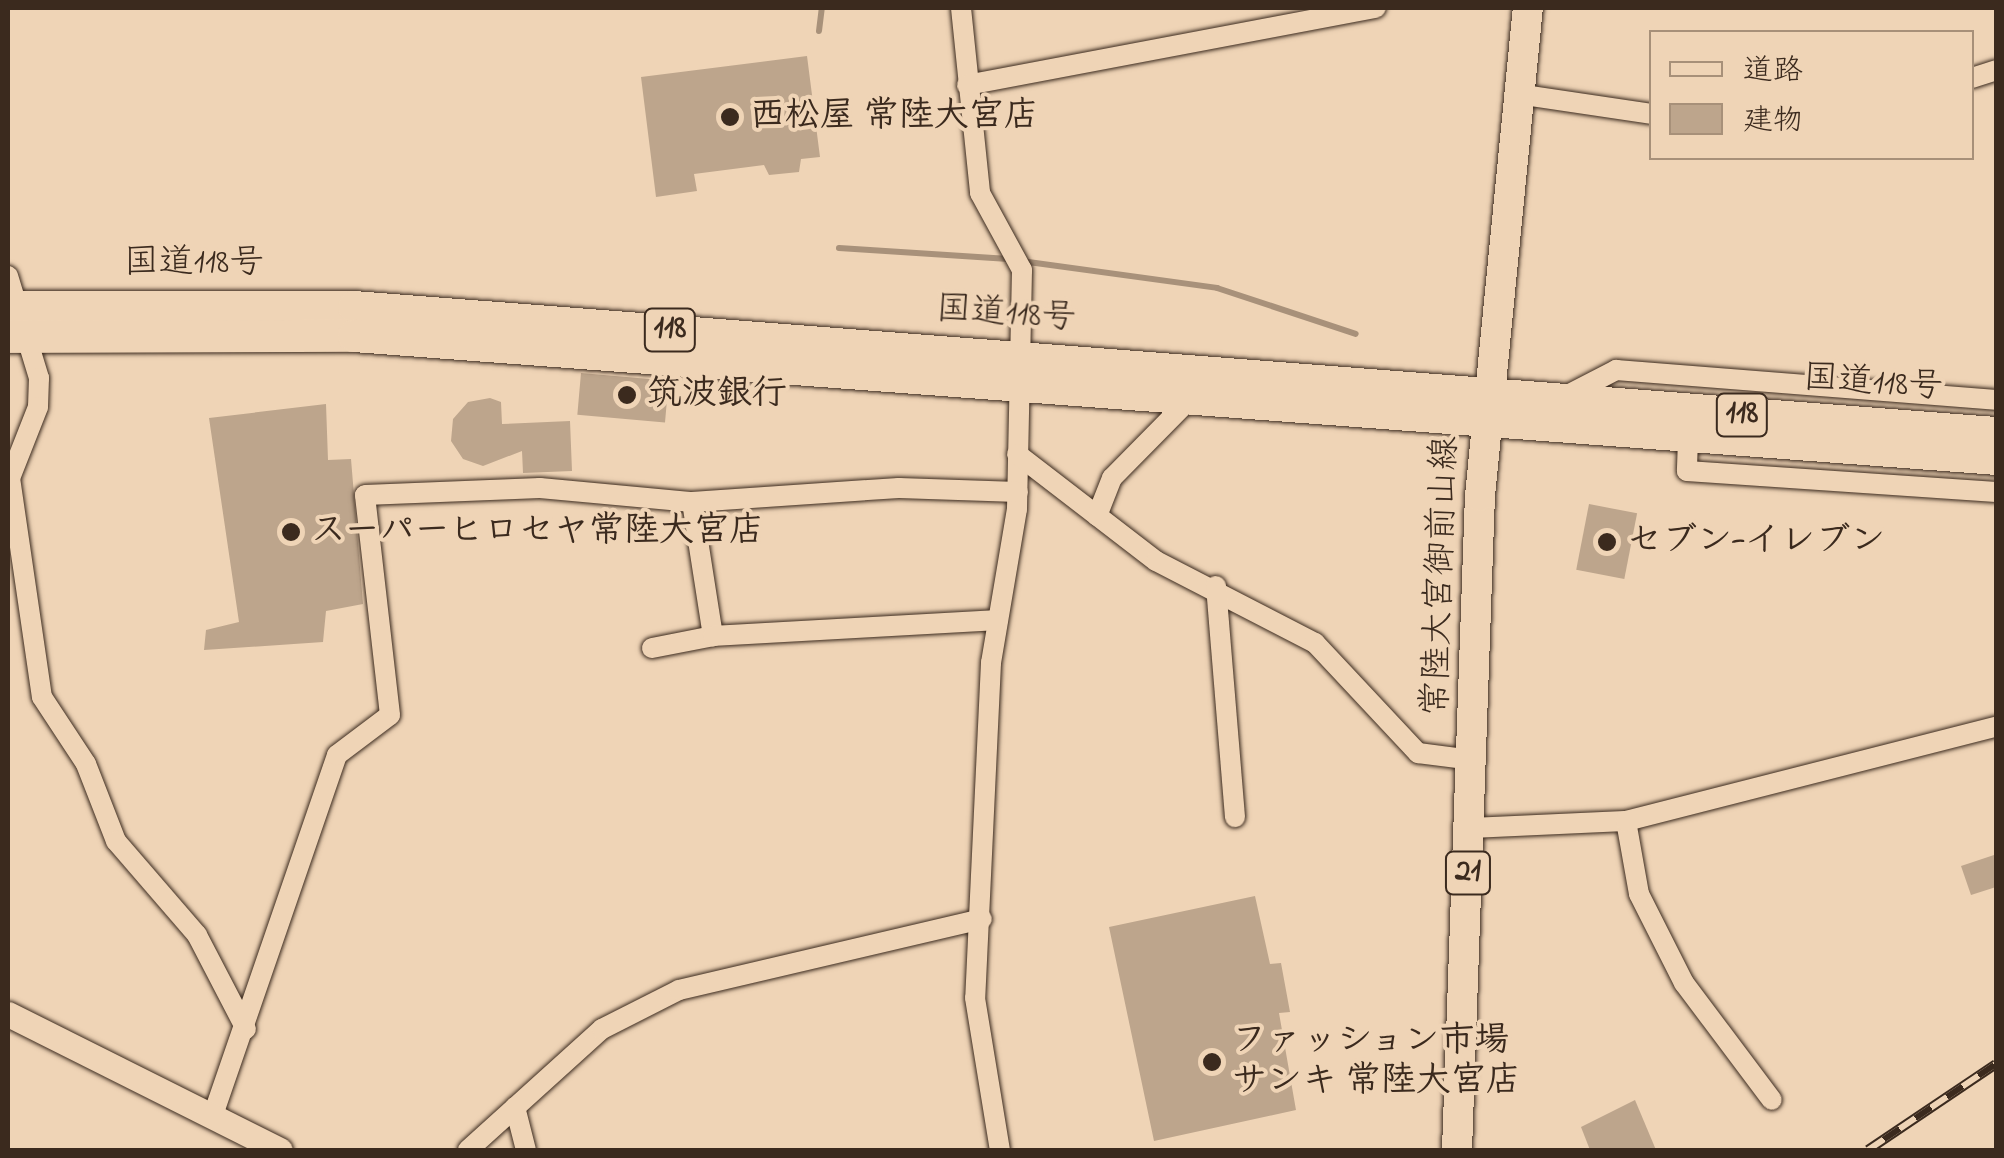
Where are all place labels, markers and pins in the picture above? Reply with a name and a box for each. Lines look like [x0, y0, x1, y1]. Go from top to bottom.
place label: 西松屋 常陸大宮店 [750, 96, 1039, 138]
marker: 西松屋 常陸大宮店 [719, 106, 741, 128]
place label: 筑波銀行 [647, 374, 787, 416]
marker: 筑波銀行 [616, 384, 638, 406]
place label: スーパーヒロセヤ常陸大宮店 [311, 511, 765, 553]
marker: スーパーヒロセヤ常陸大宮店 [280, 521, 302, 543]
place label: セブン-イレブン [1627, 521, 1885, 563]
marker: セブン-イレブン [1596, 531, 1618, 553]
place label: ファッション市場 サンキ 常陸大宮店 [1232, 1021, 1521, 1103]
marker: ファッション市場 サンキ 常陸大宮店 [1201, 1051, 1223, 1073]

